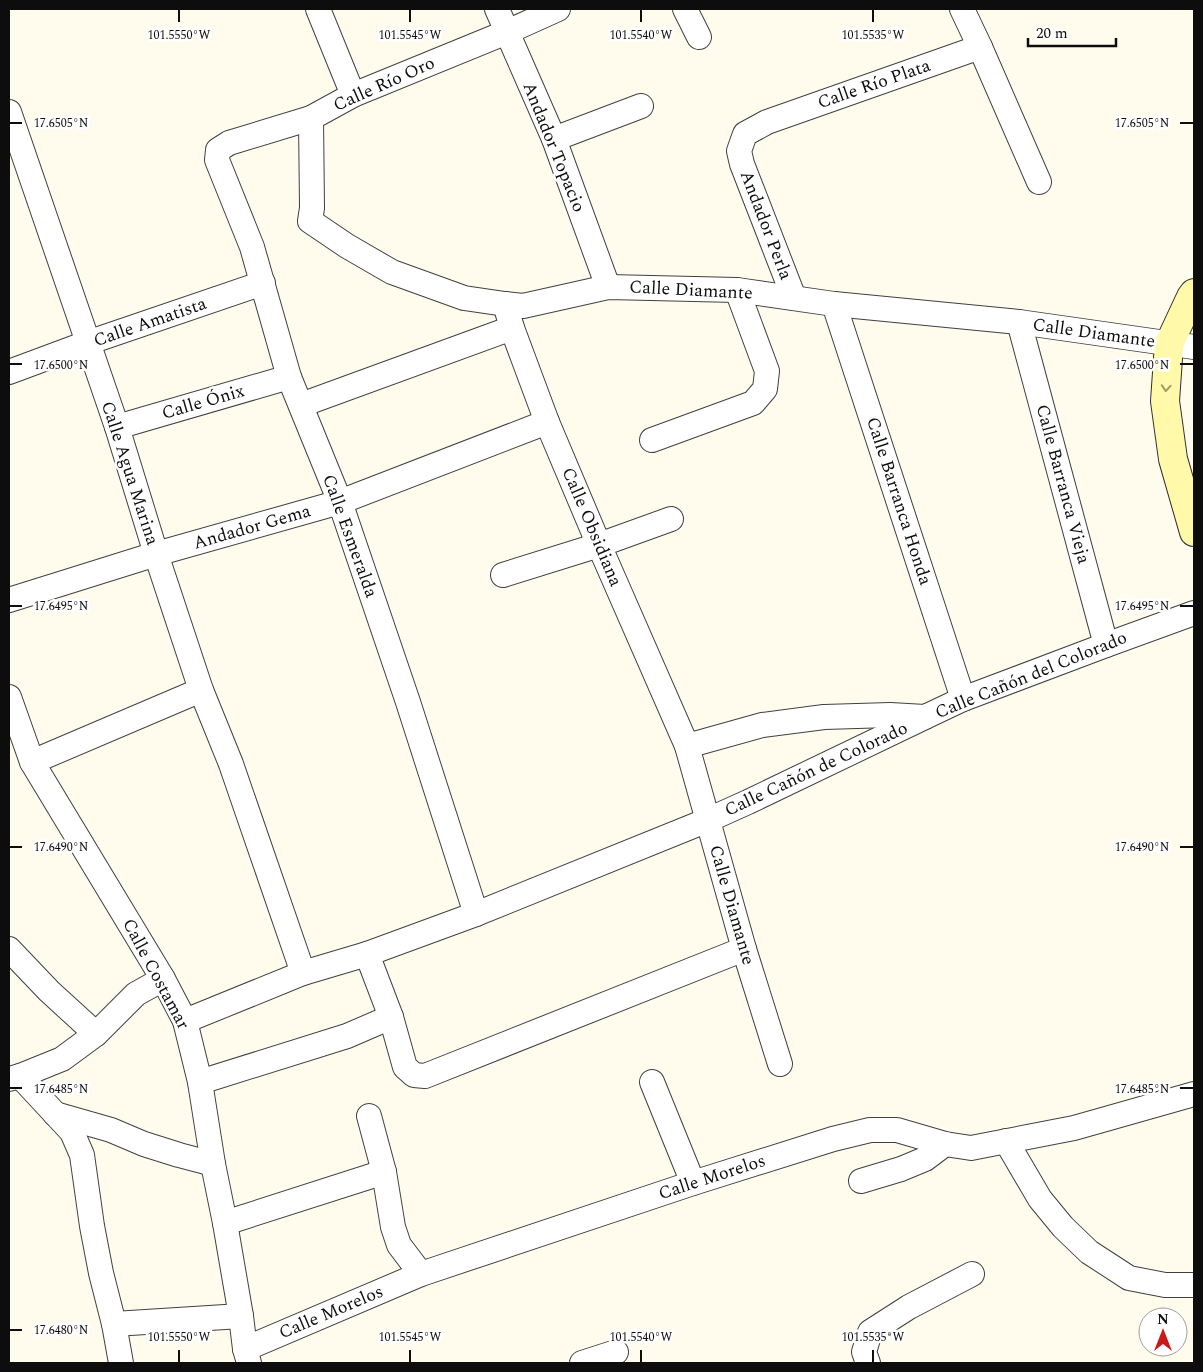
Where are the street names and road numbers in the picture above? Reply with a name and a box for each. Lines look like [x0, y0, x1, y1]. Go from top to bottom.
street label: Calle Río Oro [329, 50, 439, 118]
street label: Calle Río Plata [814, 52, 934, 116]
street label: Andador Topacio [516, 78, 592, 216]
street label: Andador Perla [733, 166, 799, 284]
street label: Calle Diamante [629, 273, 753, 307]
street label: Calle Amatista [90, 290, 210, 354]
street label: Calle Diamante [1031, 311, 1157, 355]
street label: Calle Ónix [158, 377, 248, 427]
street label: Calle Agua Marina [94, 398, 166, 549]
street label: Calle Barranca Vieja [1029, 401, 1097, 567]
street label: Calle Barranca Honda [859, 413, 939, 589]
street label: Calle Obsidiana [555, 463, 629, 591]
street label: Calle Esmeralda [315, 471, 385, 602]
street label: Andador Gema [190, 497, 314, 557]
street label: Calle Cañón del Colorado [931, 624, 1131, 726]
street label: Calle Cañón de Colorado [720, 715, 912, 823]
street label: Calle Diamante [702, 842, 762, 968]
street label: Calle Costamar [115, 914, 197, 1034]
street label: Calle Morelos [655, 1147, 769, 1207]
street label: Calle Morelos [275, 1278, 387, 1346]

